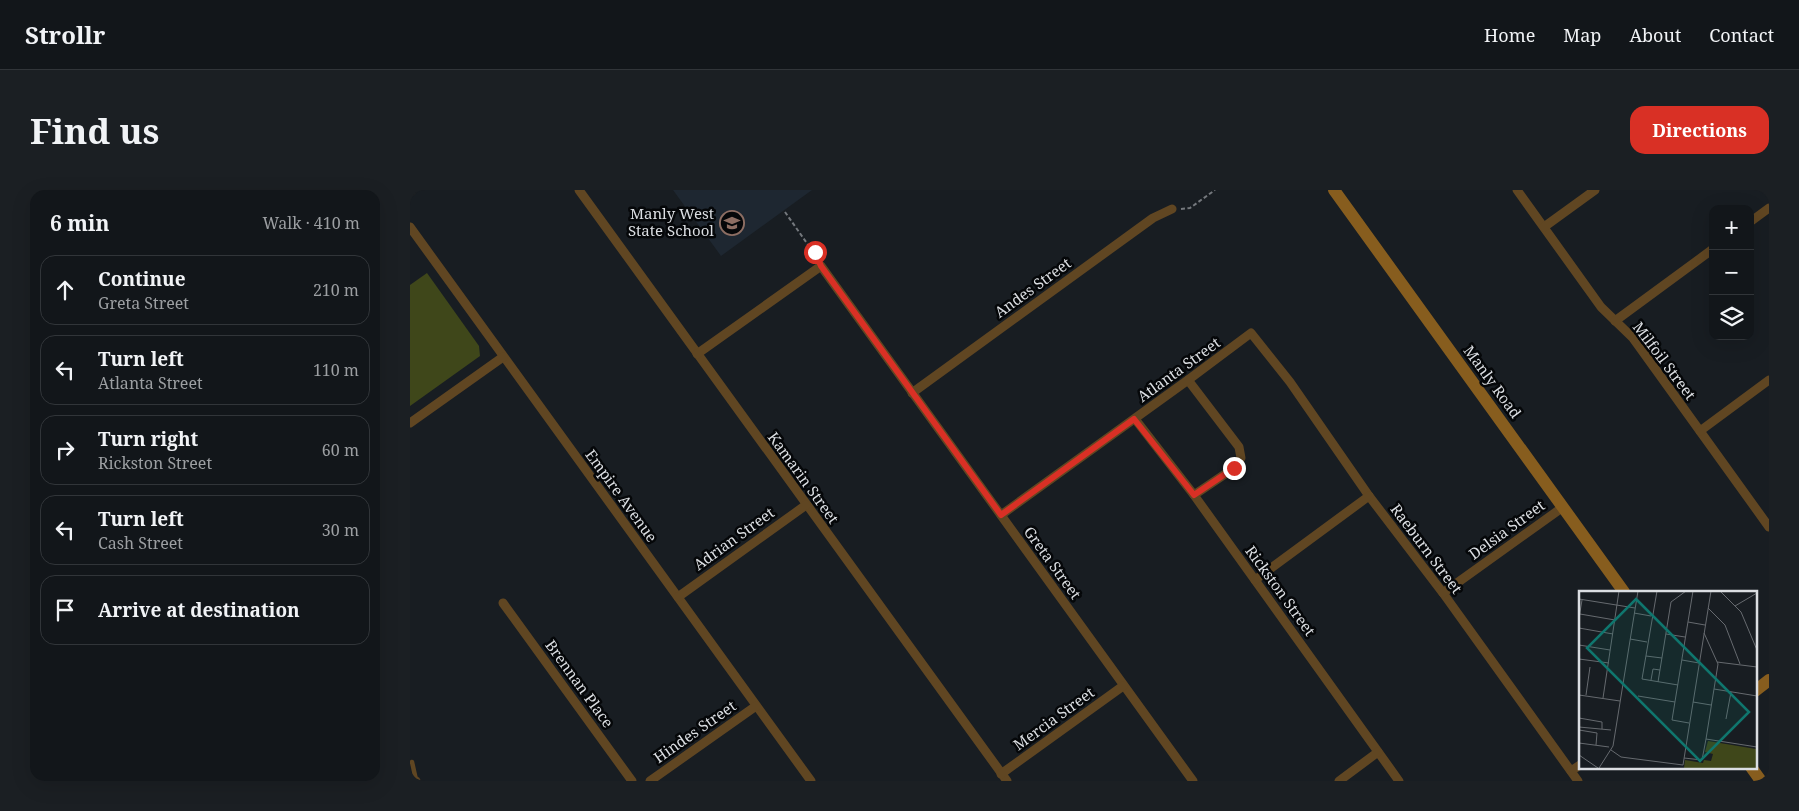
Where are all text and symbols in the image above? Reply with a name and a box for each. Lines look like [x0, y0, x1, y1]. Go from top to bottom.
text: Strollr [25, 18, 105, 51]
text: Home [1484, 23, 1535, 47]
text: Map [1563, 23, 1601, 47]
text: About [1629, 23, 1681, 47]
text: Contact [1709, 23, 1774, 47]
button: Directions [1630, 106, 1769, 154]
text: Find us [30, 107, 159, 154]
place label: Manly West State School [628, 203, 714, 240]
map controls [1709, 205, 1754, 340]
button: + [1709, 205, 1754, 250]
text: 6 min [50, 209, 109, 237]
school or university icon: Manly West State School [719, 210, 745, 236]
text: Walk · 410 m [263, 212, 360, 234]
route start [804, 241, 827, 264]
button: − [1709, 250, 1754, 295]
street label: Andes Street [990, 253, 1075, 322]
text: Continue [98, 266, 186, 292]
icon: ahead [51, 276, 79, 304]
text: 210 m [313, 279, 359, 301]
text: Greta Street [98, 292, 189, 314]
button: layers [1709, 295, 1754, 340]
street label: Milfoil Street [1629, 317, 1701, 404]
street label: Atlanta Street [1133, 332, 1224, 406]
street label: Manly Road [1460, 341, 1526, 422]
text: Turn left [98, 346, 184, 372]
icon: left [51, 356, 79, 384]
text: 110 m [313, 359, 359, 381]
text: Atlanta Street [98, 372, 203, 394]
text: Turn right [98, 426, 198, 452]
street label: Kamarin Street [764, 428, 844, 527]
icon: right [51, 436, 79, 464]
text: 60 m [322, 439, 359, 461]
street label: Empire Avenue [581, 445, 662, 546]
text: Rickston Street [98, 452, 212, 474]
route end [1223, 457, 1246, 480]
street label: Delsia Street [1464, 495, 1548, 564]
street label: Raeburn Street [1386, 499, 1467, 597]
street label: Adrian Street [689, 502, 778, 574]
text: Turn left [98, 506, 184, 532]
icon: left [51, 516, 79, 544]
text: 30 m [322, 519, 359, 541]
street label: Greta Street [1020, 522, 1086, 603]
text: Cash Street [98, 532, 183, 554]
street label: Rickston Street [1241, 541, 1320, 640]
inset map [1579, 591, 1756, 768]
icon: arrive [51, 596, 79, 624]
text: Arrive at destination [98, 597, 300, 623]
street label: Brennan Place [541, 636, 618, 731]
street label: Mercia Street [1009, 682, 1098, 754]
street label: Hindes Street [649, 695, 740, 767]

